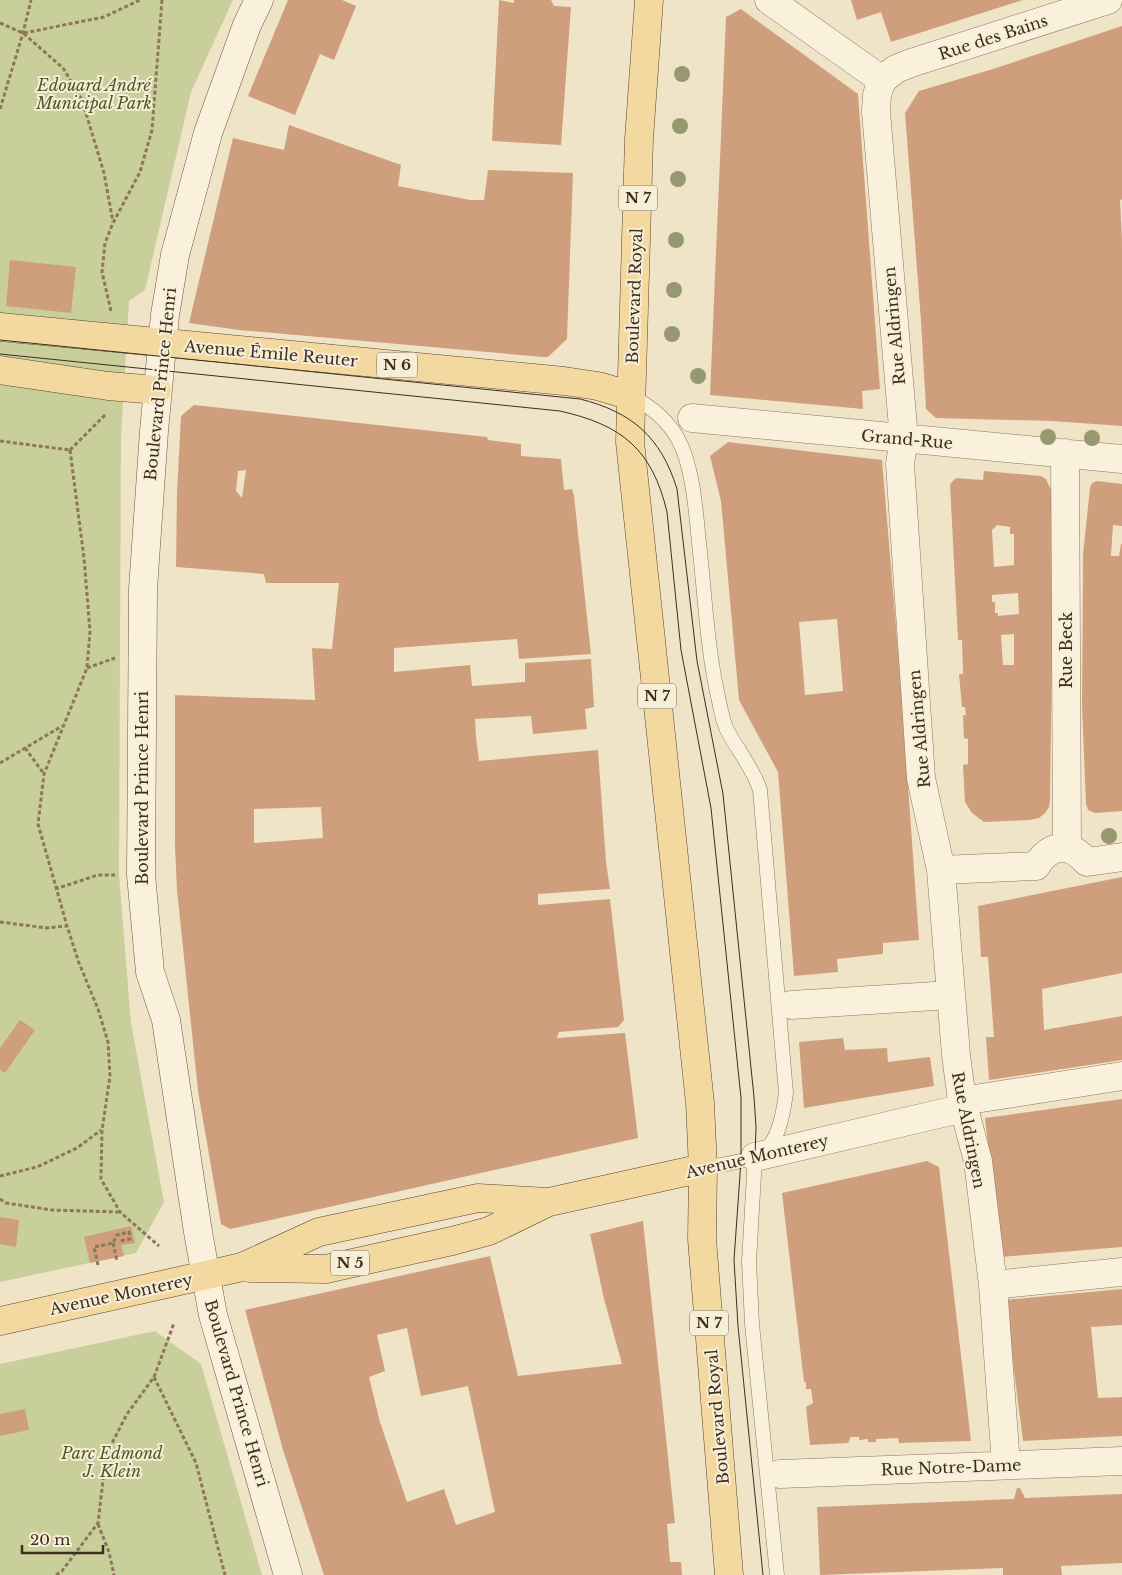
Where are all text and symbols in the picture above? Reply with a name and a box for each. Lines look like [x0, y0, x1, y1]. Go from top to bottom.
street label: Rue des Bains [936, 10, 1050, 64]
park label: Edouard André Municipal Park [35, 75, 153, 113]
road number: N 7 [619, 186, 657, 210]
street label: Boulevard Royal [622, 228, 646, 364]
street label: Rue Aldringen [879, 266, 909, 386]
street label: Boulevard Prince Henri [140, 286, 180, 482]
street label: Avenue Émile Reuter [182, 335, 359, 371]
road number: N 6 [377, 352, 417, 378]
street label: Grand-Rue [860, 425, 954, 453]
street label: Rue Beck [1056, 611, 1076, 688]
street label: Rue Aldringen [904, 669, 934, 789]
road number: N 7 [638, 684, 676, 708]
street label: Boulevard Prince Henri [132, 690, 152, 885]
street label: Rue Aldringen [948, 1070, 990, 1190]
street label: Avenue Monterey [683, 1130, 831, 1182]
road number: N 5 [331, 1250, 369, 1276]
street label: Avenue Monterey [47, 1269, 195, 1319]
street label: Boulevard Prince Henri [201, 1297, 274, 1490]
road number: N 7 [690, 1310, 728, 1336]
street label: Boulevard Royal [701, 1349, 733, 1485]
park label: Parc Edmond J. Klein [60, 1443, 163, 1481]
street label: Rue Notre-Dame [880, 1455, 1022, 1479]
scale bar [22, 1522, 104, 1554]
text: 20 m [30, 1530, 70, 1549]

